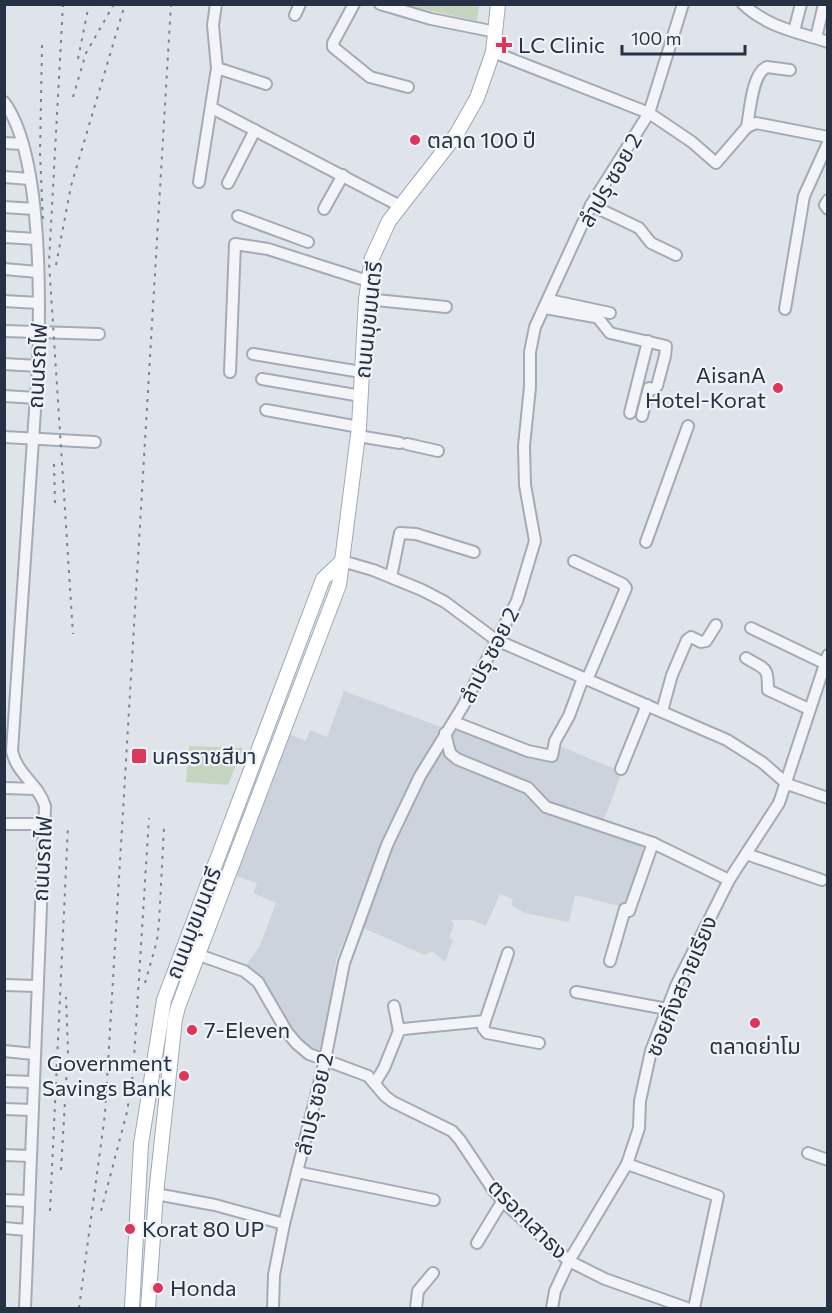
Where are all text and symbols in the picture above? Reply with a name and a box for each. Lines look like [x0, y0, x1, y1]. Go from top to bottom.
scale bar [622, 18, 745, 56]
text: 100 m [631, 27, 681, 49]
place label: LC Clinic [518, 31, 605, 58]
marker: LC Clinic [495, 36, 513, 54]
place label: ตลาด 100 ปี [427, 126, 536, 153]
street label: ลำปรุ ซอย 2 [572, 128, 648, 232]
marker: ตลาด 100 ปี [408, 133, 422, 147]
street label: ถนนมุขมนตรี [348, 260, 388, 380]
street label: ถนนรถไฟ [21, 323, 52, 409]
place label: AisanA Hotel-Korat [645, 361, 766, 413]
marker: AisanA Hotel-Korat [771, 381, 785, 395]
street label: ลำปรุ ซอย 2 [453, 602, 525, 708]
place label: นครราชสีมา [152, 742, 257, 769]
marker: นครราชสีมา [130, 747, 148, 765]
street label: ถนนรถไฟ [26, 816, 57, 902]
street label: ถนนมุขมนตรี [159, 863, 227, 983]
street label: ซอยกิ่งสวายเรียง [639, 911, 722, 1060]
place label: 7-Eleven [204, 1016, 290, 1043]
marker: ตลาดย่าโม [748, 1016, 762, 1030]
marker: 7-Eleven [185, 1023, 199, 1037]
place label: ตลาดย่าโม [709, 1032, 801, 1059]
place label: Government Savings Bank [42, 1049, 172, 1101]
street label: ลำปรุ ซอย 2 [289, 1050, 339, 1158]
marker: Government Savings Bank [177, 1069, 191, 1083]
street label: ตรอกเสาธง [483, 1173, 574, 1264]
place label: Korat 80 UP [142, 1215, 264, 1242]
marker: Korat 80 UP [123, 1222, 137, 1236]
place label: Honda [170, 1274, 236, 1301]
marker: Honda [151, 1281, 165, 1295]

